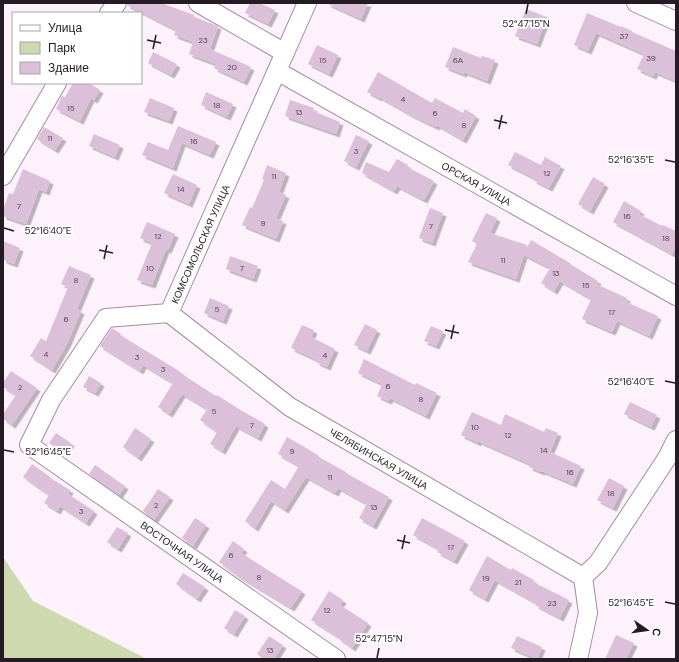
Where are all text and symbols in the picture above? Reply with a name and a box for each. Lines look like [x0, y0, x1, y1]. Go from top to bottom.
legend [12, 12, 142, 84]
text: 52°47'15"N [502, 17, 550, 30]
text: Улица [48, 20, 82, 36]
house number: 37 [620, 31, 628, 41]
house number: 23 [198, 35, 208, 45]
text: Парк [48, 40, 76, 56]
house number: 39 [646, 53, 656, 63]
house number: 15 [319, 55, 327, 65]
house number: 6А [453, 55, 464, 65]
text: Здание [48, 60, 89, 76]
house number: 20 [227, 62, 238, 72]
house number: 4 [401, 94, 406, 104]
house number: 18 [213, 100, 221, 110]
house number: 15 [67, 103, 75, 113]
house number: 13 [295, 107, 303, 117]
house number: 6 [432, 108, 438, 118]
house number: 8 [462, 120, 467, 130]
house number: 11 [48, 133, 53, 143]
house number: 16 [190, 136, 198, 146]
house number: 3 [354, 146, 359, 156]
text: 52°16'35"E [608, 153, 655, 166]
street label: ОРСКАЯ УЛИЦА [439, 159, 514, 209]
house number: 12 [543, 168, 551, 178]
house number: 11 [272, 171, 277, 181]
street label: КОМСОМОЛЬСКАЯ УЛИЦА [168, 182, 233, 306]
house number: 14 [177, 184, 185, 194]
house number: 7 [17, 201, 21, 211]
house number: 16 [623, 211, 631, 221]
house number: 9 [260, 218, 266, 228]
house number: 7 [429, 221, 433, 231]
text: 52°16'40"E [24, 224, 72, 237]
house number: 12 [154, 231, 162, 241]
house number: 18 [662, 233, 670, 243]
house number: 11 [501, 255, 506, 265]
house number: 10 [146, 263, 155, 273]
house number: 7 [240, 263, 244, 273]
house number: 13 [552, 268, 560, 278]
house number: 8 [74, 275, 79, 285]
house number: 15 [582, 280, 590, 290]
house number: 5 [215, 304, 220, 314]
house number: 17 [609, 307, 615, 317]
house number: 6 [63, 314, 69, 324]
house number: 4 [44, 349, 49, 359]
house number: 4 [323, 350, 328, 360]
house number: 3 [135, 352, 140, 362]
house number: 3 [161, 364, 166, 374]
text: 52°16'40"E [607, 375, 655, 388]
house number: 6 [385, 381, 391, 391]
house number: 2 [18, 382, 23, 392]
house number: 8 [419, 394, 424, 404]
house number: 5 [212, 406, 217, 416]
house number: 7 [250, 420, 254, 430]
house number: 10 [471, 422, 480, 432]
street label: ЧЕЛЯБИНСКАЯ УЛИЦА [327, 425, 430, 493]
house number: 12 [504, 430, 512, 440]
text: 52°16'45"E [25, 445, 71, 458]
house number: 14 [540, 445, 548, 455]
house number: 9 [289, 446, 295, 456]
house number: 16 [566, 467, 574, 477]
house number: 11 [328, 472, 333, 482]
house number: 18 [607, 488, 615, 498]
house number: 2 [154, 500, 159, 510]
house number: 13 [370, 502, 378, 512]
house number: 3 [79, 506, 84, 516]
street label: ВОСТОЧНАЯ УЛИЦА [138, 519, 226, 586]
house number: 17 [448, 542, 454, 552]
house number: 6 [228, 550, 234, 560]
house number: 8 [257, 572, 262, 582]
house number: 19 [482, 573, 490, 583]
house number: 21 [514, 577, 522, 587]
text: 52°16'45"E [608, 596, 654, 609]
house number: 23 [547, 598, 557, 608]
house number: 12 [323, 605, 331, 615]
north arrow [627, 610, 667, 650]
text: С [649, 627, 664, 638]
text: 52°47'15"N [355, 632, 403, 645]
house number: 13 [266, 645, 274, 655]

